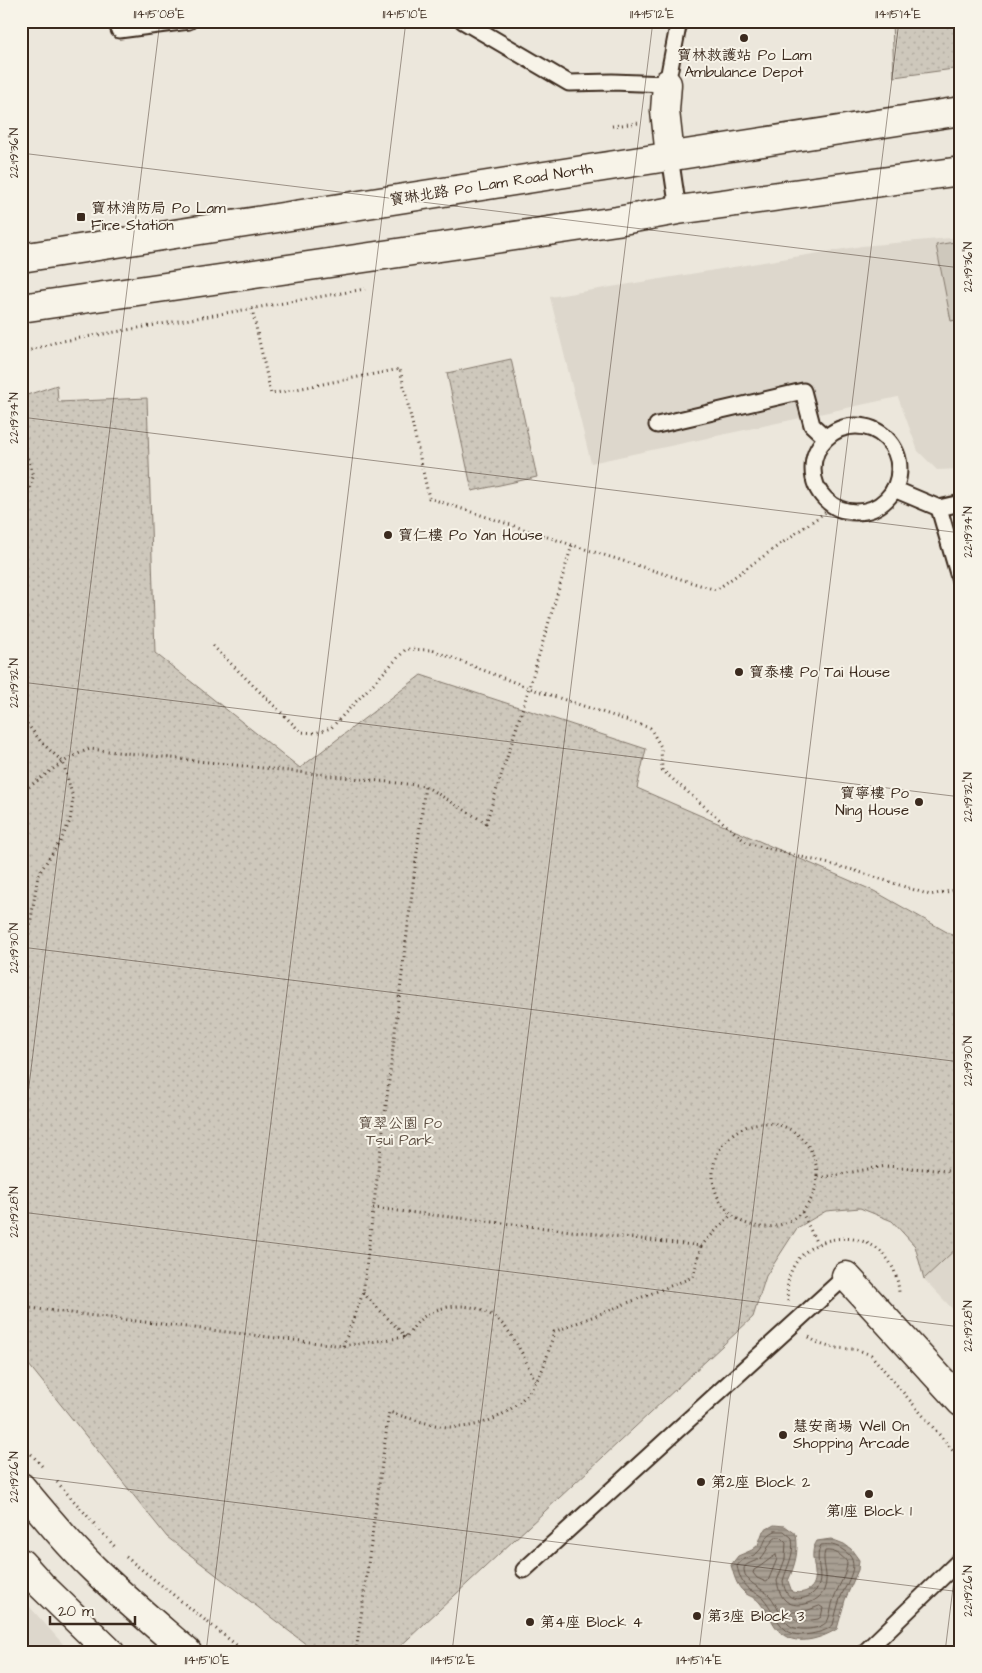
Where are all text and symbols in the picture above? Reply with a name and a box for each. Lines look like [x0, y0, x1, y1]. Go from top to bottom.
text: 114°15'08"E [133, 6, 185, 23]
text: 114°15'10"E [383, 6, 427, 23]
text: 114°15'12"E [630, 6, 674, 23]
text: 114°15'14"E [875, 6, 921, 23]
marker: 寶林救護站 Po Lam Ambulance Depot [738, 32, 750, 44]
place label: 寶林救護站 Po Lam Ambulance Depot [677, 45, 812, 83]
text: 22°19'36"N [6, 127, 23, 178]
street label: 寶琳北路 Po Lam Road North [388, 158, 595, 211]
place label: 寶林消防局 Po Lam Fire Station [91, 198, 226, 236]
marker: 寶林消防局 Po Lam Fire Station [75, 211, 87, 223]
text: 22°19'36"N [960, 241, 977, 292]
text: 22°19'34"N [6, 392, 23, 444]
text: 22°19'34"N [960, 506, 977, 558]
place label: 寶仁樓 Po Yan House [398, 525, 543, 546]
marker: 寶仁樓 Po Yan House [382, 529, 394, 541]
text: 22°19'32"N [6, 658, 23, 708]
place label: 寶泰樓 Po Tai House [749, 662, 890, 683]
marker: 寶泰樓 Po Tai House [733, 666, 745, 678]
text: 22°19'32"N [960, 772, 977, 822]
place label: 寶寧樓 Po Ning House [835, 783, 910, 822]
marker: 寶寧樓 Po Ning House [913, 796, 925, 808]
text: 22°19'30"N [6, 922, 23, 973]
text: 22°19'30"N [960, 1035, 977, 1086]
park label: 寶翠公園 Po Tsui Park [358, 1113, 443, 1151]
text: 22°19'28"N [6, 1186, 23, 1238]
text: 22°19'28"N [960, 1300, 977, 1352]
place label: 慧安商場 Well On Shopping Arcade [793, 1416, 910, 1455]
marker: 慧安商場 Well On Shopping Arcade [777, 1429, 789, 1441]
text: 22°19'26"N [6, 1451, 23, 1503]
place label: 第2座 Block 2 [711, 1472, 811, 1493]
marker: 第2座 Block 2 [695, 1476, 707, 1488]
marker: 第1座 Block 1 [863, 1488, 875, 1500]
place label: 第1座 Block 1 [826, 1501, 912, 1522]
text: 22°19'26"N [960, 1565, 977, 1617]
scale bar [50, 1593, 135, 1625]
text: 20 m [58, 1601, 94, 1622]
place label: 第3座 Block 3 [707, 1606, 805, 1627]
marker: 第3座 Block 3 [691, 1610, 703, 1622]
place label: 第4座 Block 4 [540, 1612, 643, 1633]
marker: 第4座 Block 4 [524, 1616, 536, 1628]
text: 114°15'10"E [185, 1652, 229, 1669]
text: 114°15'12"E [431, 1652, 475, 1669]
text: 114°15'14"E [676, 1652, 722, 1669]

